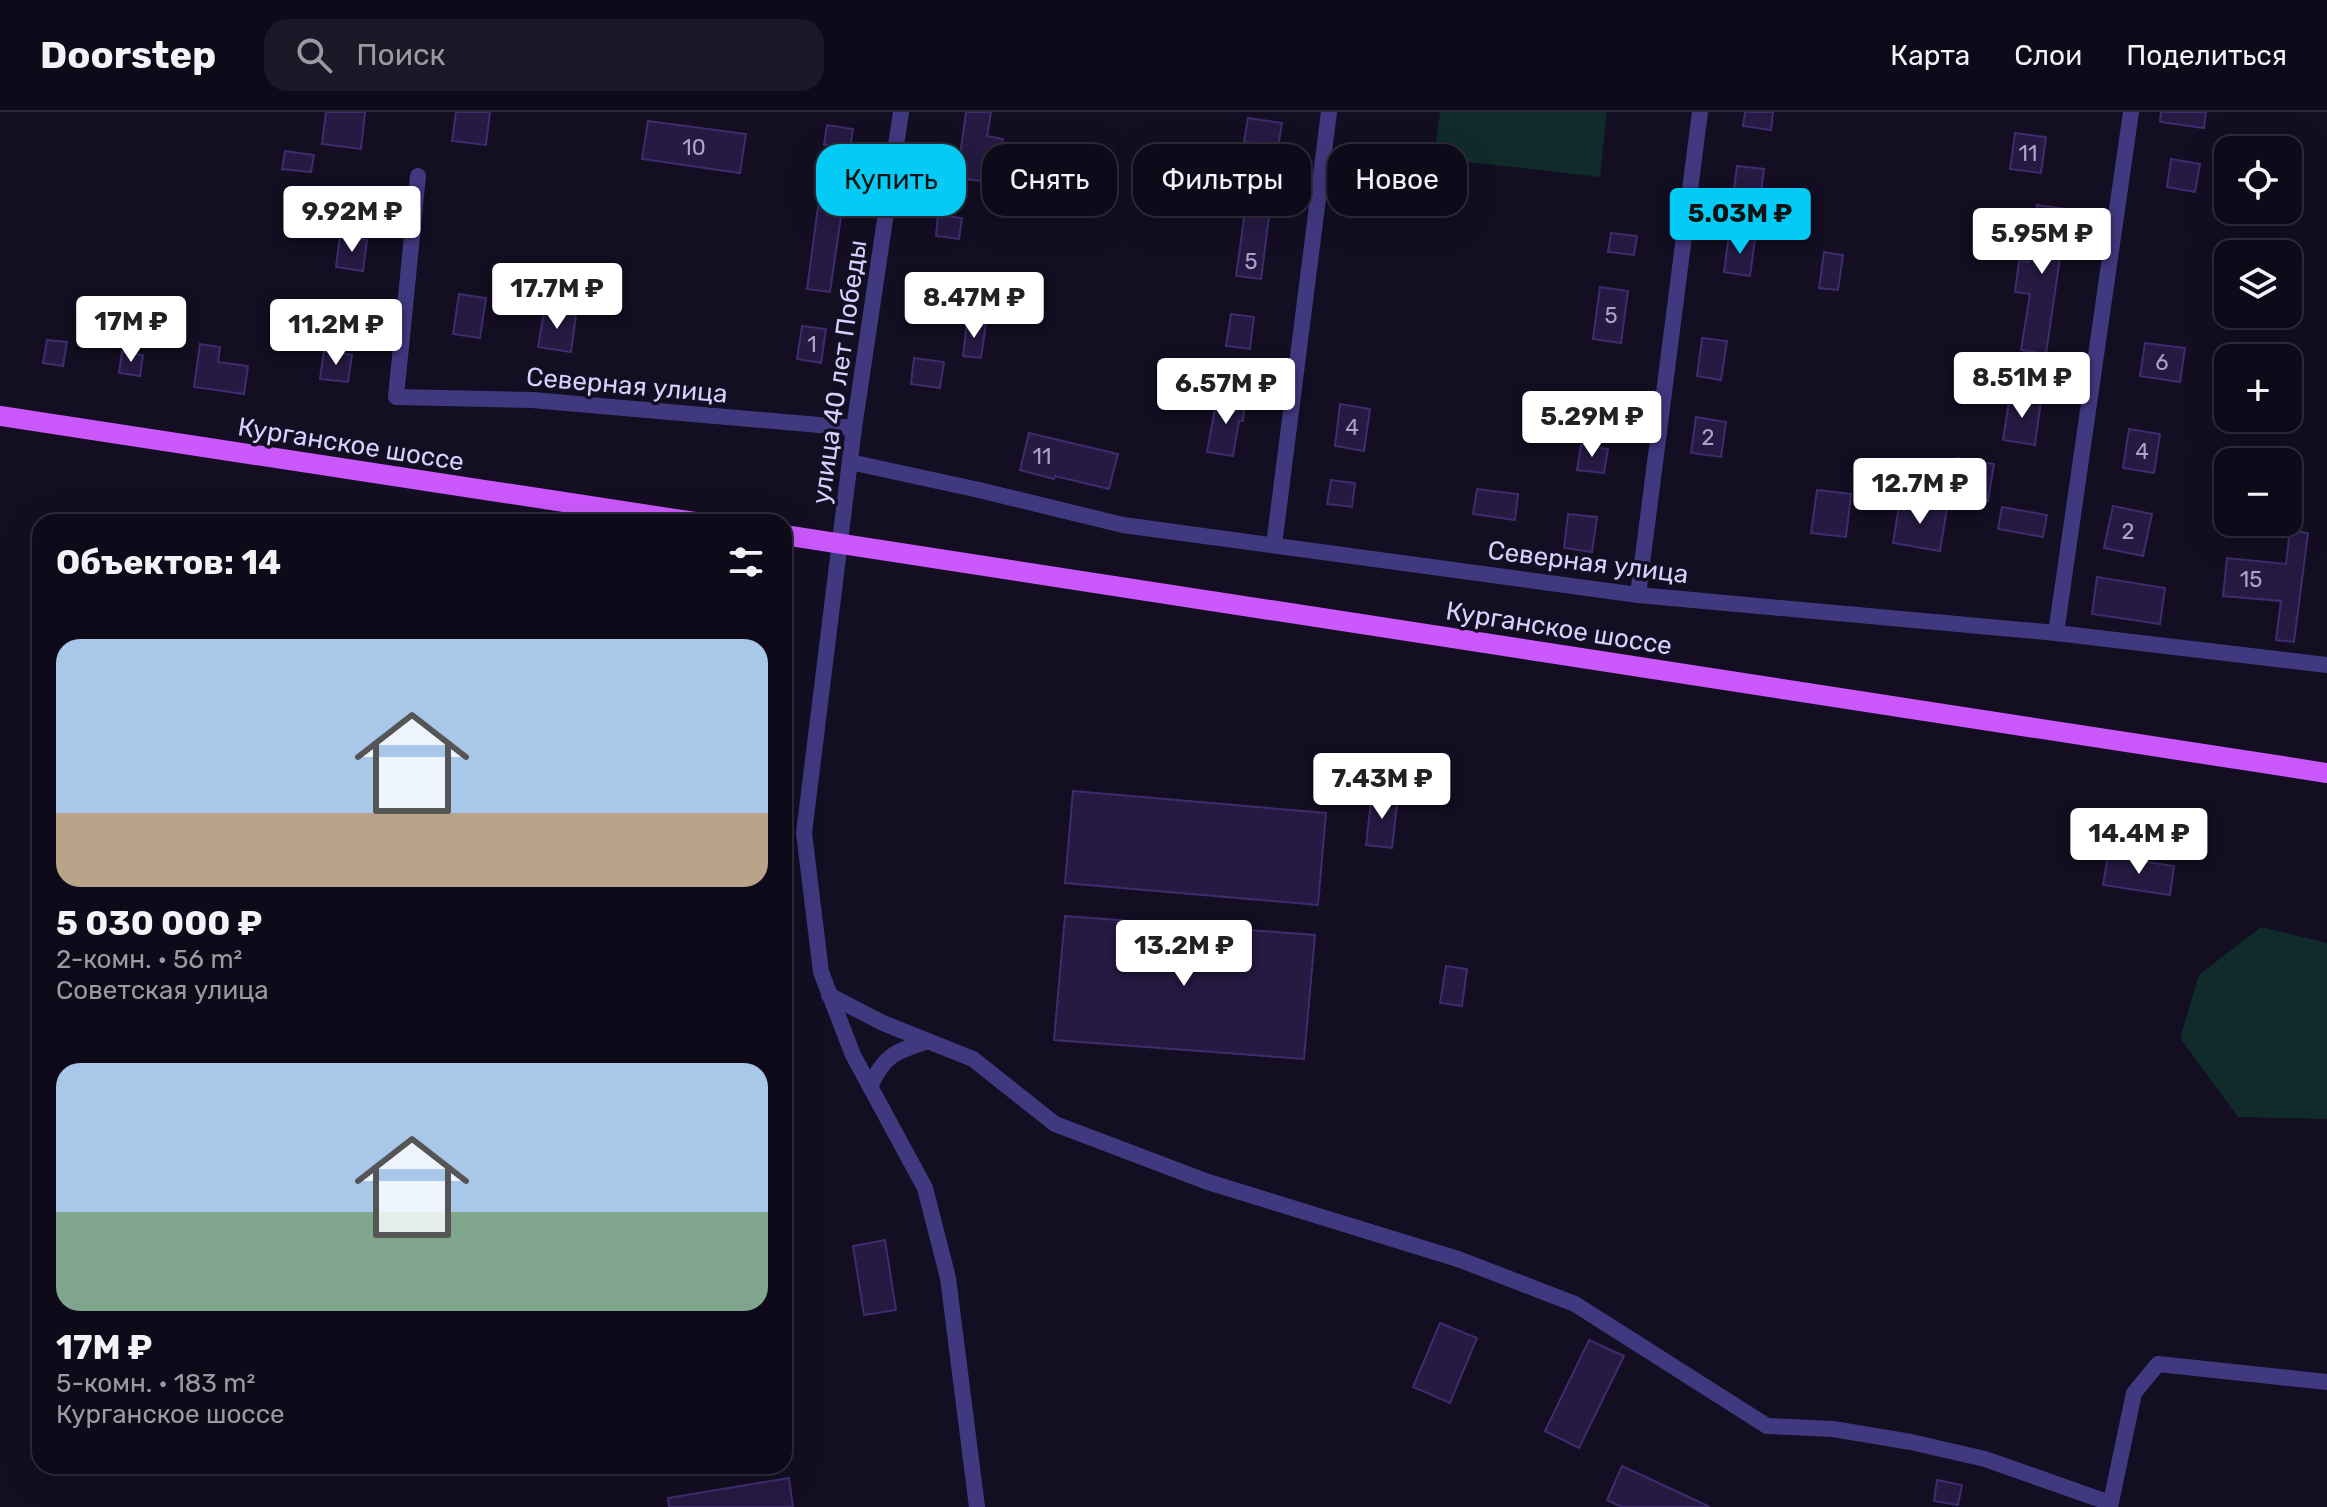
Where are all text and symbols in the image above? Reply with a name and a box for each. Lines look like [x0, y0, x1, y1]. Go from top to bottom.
search box [264, 19, 824, 91]
text: Doorstep [40, 32, 216, 78]
icon: search [292, 33, 336, 77]
text: Поиск [356, 37, 446, 73]
text: Карта [1890, 39, 1970, 72]
text: Слои [2014, 39, 2082, 72]
text: Поделиться [2126, 39, 2287, 72]
house number: 10 [682, 134, 706, 161]
map controls [2214, 136, 2302, 536]
button: locate [2214, 136, 2302, 224]
house number: 11 [2019, 140, 2037, 167]
chip: Купить [816, 144, 966, 216]
chip: Снять [982, 144, 1117, 216]
chip: Фильтры [1133, 144, 1311, 216]
chip: Новое [1327, 144, 1467, 216]
pin: 9.92M ₽ [278, 186, 426, 254]
pin: 5.03M ₽ [1666, 188, 1814, 256]
text: 9.92M ₽ [301, 196, 403, 227]
text: 5.03M ₽ [1688, 198, 1792, 229]
pin: 5.95M ₽ [1968, 208, 2116, 276]
text: 5.95M ₽ [1991, 218, 2093, 249]
street label: улица 40 лет Победы [806, 238, 873, 506]
button: layers [2214, 240, 2302, 328]
house number: 5 [1244, 248, 1258, 275]
pin: 17.7M ₽ [483, 263, 631, 331]
pin: 8.47M ₽ [900, 272, 1048, 340]
text: 17.7M ₽ [510, 273, 604, 304]
text: 8.47M ₽ [923, 282, 1025, 313]
pin: 17M ₽ [75, 296, 187, 364]
pin: 11.2M ₽ [262, 299, 410, 367]
house number: 5 [1604, 302, 1618, 329]
text: 17M ₽ [94, 306, 168, 337]
text: 11.2M ₽ [288, 309, 384, 340]
house number: 1 [807, 331, 817, 358]
button: + [2214, 344, 2302, 432]
house number: 6 [2155, 349, 2169, 376]
pin: 8.51M ₽ [1948, 352, 2096, 420]
pin: 6.57M ₽ [1152, 358, 1300, 426]
street label: Северная улица [525, 361, 729, 410]
text: 8.51M ₽ [1972, 362, 2072, 393]
text: 6.57M ₽ [1175, 368, 1277, 399]
pin: 5.29M ₽ [1518, 391, 1666, 459]
text: 5.29M ₽ [1540, 401, 1644, 432]
street label: Курганское шоссе [236, 411, 466, 478]
house number: 4 [1345, 414, 1359, 441]
house number: 2 [1702, 424, 1714, 451]
house number: 4 [2135, 438, 2149, 465]
house number: 11 [1033, 443, 1051, 470]
button: − [2214, 448, 2302, 536]
pin: 12.7M ₽ [1846, 458, 1994, 526]
text: 12.7M ₽ [1871, 468, 1969, 499]
house number: 2 [2122, 518, 2134, 545]
street label: Северная улица [1486, 535, 1690, 590]
icon: filters [724, 540, 768, 584]
text: Объектов: 14 [56, 542, 281, 583]
house number: 15 [2240, 566, 2262, 593]
street label: Курганское шоссе [1444, 595, 1674, 662]
icon: home [340, 691, 484, 835]
pin: 7.43M ₽ [1308, 753, 1456, 821]
text: 7.43M ₽ [1331, 763, 1433, 794]
pin: 14.4M ₽ [2065, 808, 2213, 876]
text: 14.4M ₽ [2088, 818, 2190, 849]
text: 5 030 000 ₽ [56, 903, 262, 944]
pin: 13.2M ₽ [1110, 920, 1258, 988]
text: 13.2M ₽ [1134, 930, 1234, 961]
text: 2-комн. · 56 m² [56, 944, 242, 975]
text: Советская улица [56, 975, 269, 1006]
icon: home [340, 1115, 484, 1259]
text: 17M ₽ [56, 1327, 152, 1368]
text: 5-комн. · 183 m² [56, 1368, 255, 1399]
text: Курганское шоссе [56, 1399, 285, 1430]

